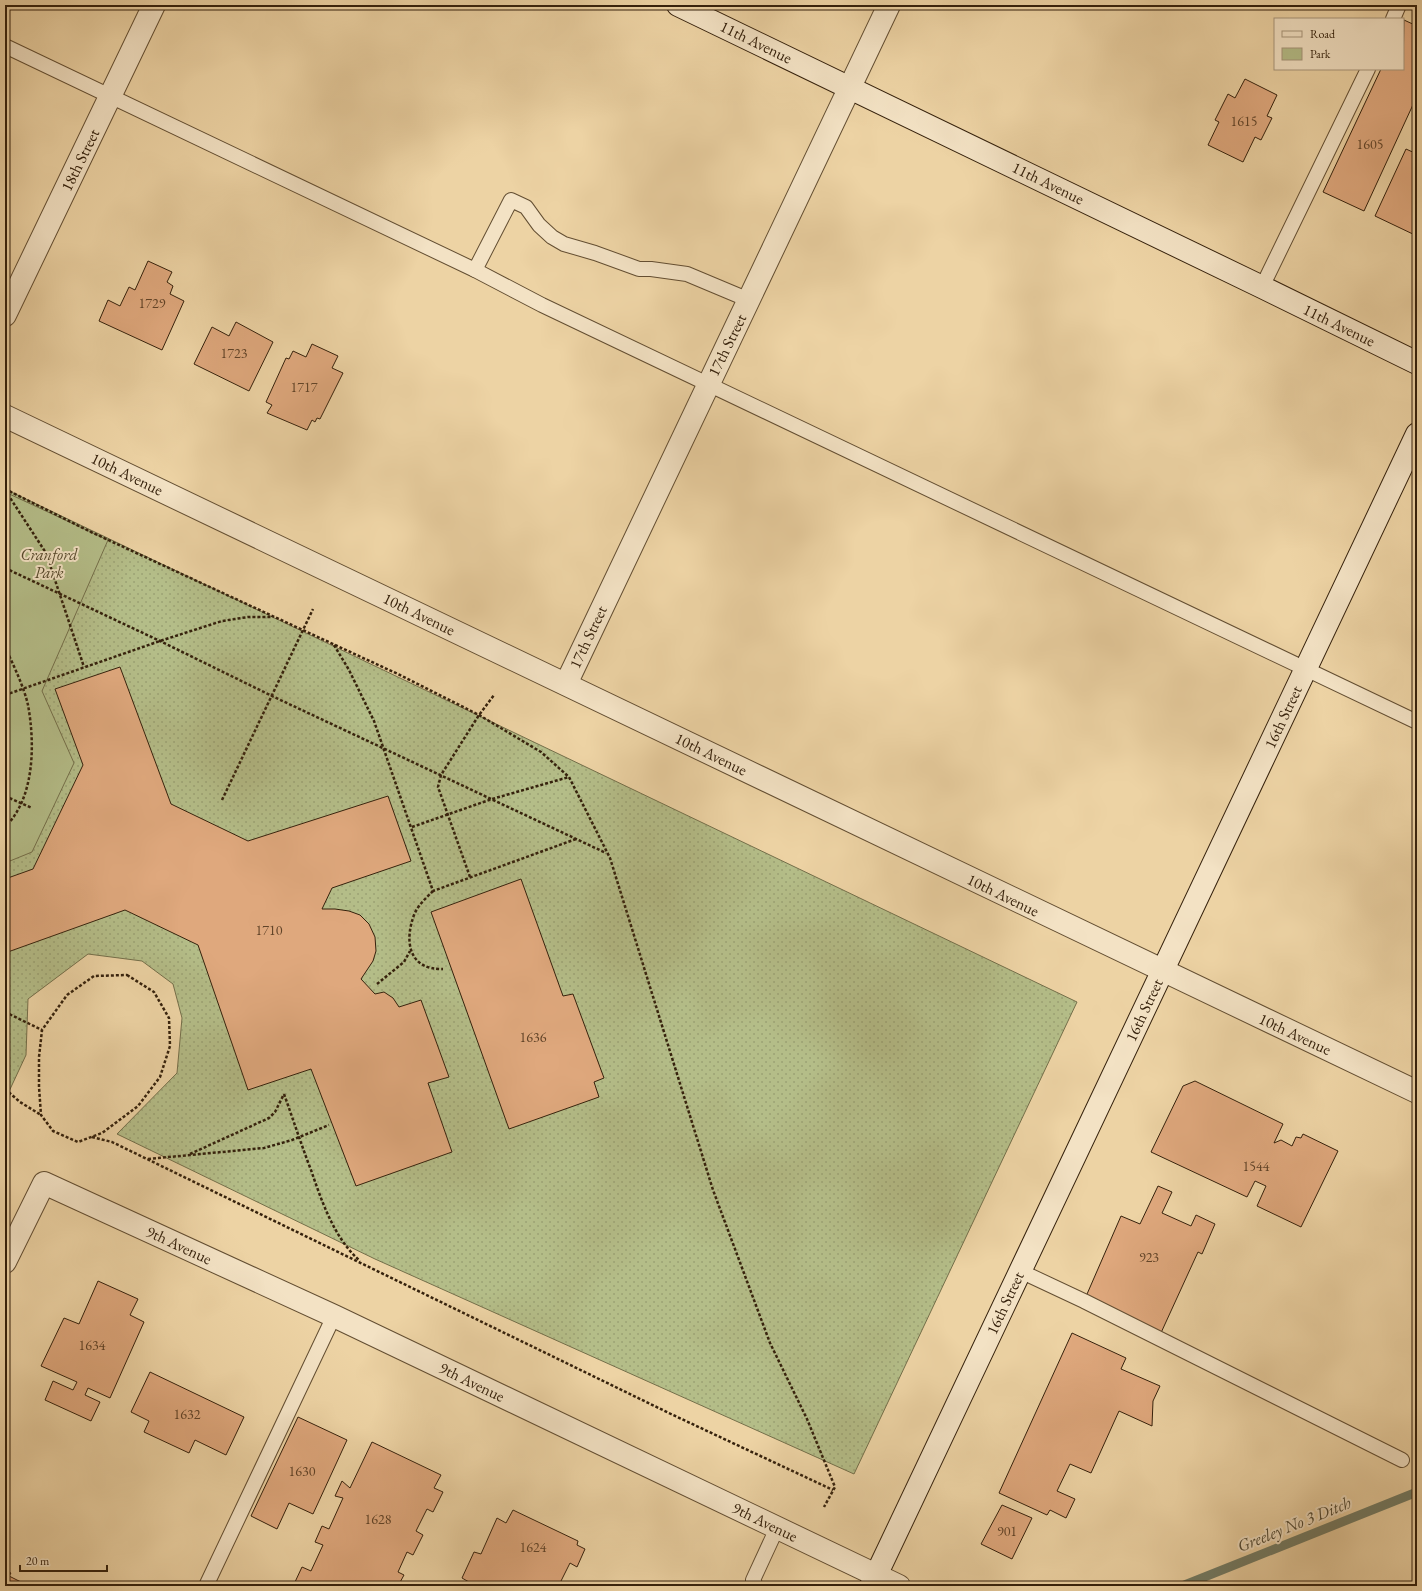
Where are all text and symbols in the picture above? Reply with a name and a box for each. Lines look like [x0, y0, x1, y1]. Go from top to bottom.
street label: 11th Avenue [716, 16, 796, 68]
legend [1274, 18, 1404, 70]
text: Road [1310, 26, 1336, 42]
text: Park [1310, 46, 1331, 62]
house number: 1615 [1231, 112, 1257, 130]
street label: 18th Street [56, 125, 104, 195]
house number: 1605 [1357, 135, 1383, 153]
street label: 11th Avenue [1008, 157, 1088, 209]
house number: 1729 [139, 294, 166, 312]
street label: 11th Avenue [1299, 299, 1379, 351]
street label: 17th Street [703, 310, 751, 380]
house number: 1723 [221, 344, 248, 362]
house number: 1717 [291, 378, 318, 396]
street label: 10th Avenue [87, 448, 167, 500]
park label: Cranford Park [20, 544, 78, 583]
street label: 10th Avenue [379, 588, 459, 640]
street label: 17th Street [564, 602, 612, 672]
street label: 16th Street [1259, 682, 1307, 752]
street label: 10th Avenue [671, 728, 751, 780]
street label: 10th Avenue [963, 869, 1043, 921]
house number: 1710 [256, 921, 283, 939]
street label: 16th Street [1120, 975, 1168, 1045]
street label: 10th Avenue [1255, 1008, 1335, 1060]
house number: 1636 [520, 1028, 547, 1046]
house number: 1544 [1243, 1157, 1270, 1175]
street label: 9th Avenue [143, 1221, 215, 1269]
house number: 923 [1139, 1248, 1159, 1266]
street label: 16th Street [981, 1268, 1029, 1338]
house number: 1634 [79, 1336, 106, 1354]
street label: 9th Avenue [436, 1357, 508, 1407]
house number: 1632 [174, 1405, 201, 1423]
house number: 1630 [289, 1462, 316, 1480]
water label: Greeley No 3 Ditch [1234, 1491, 1355, 1557]
street label: 9th Avenue [729, 1497, 801, 1547]
house number: 1628 [365, 1510, 392, 1528]
house number: 901 [997, 1522, 1017, 1540]
house number: 1624 [520, 1538, 547, 1556]
scale bar [20, 1547, 107, 1573]
text: 20 m [26, 1553, 50, 1569]

